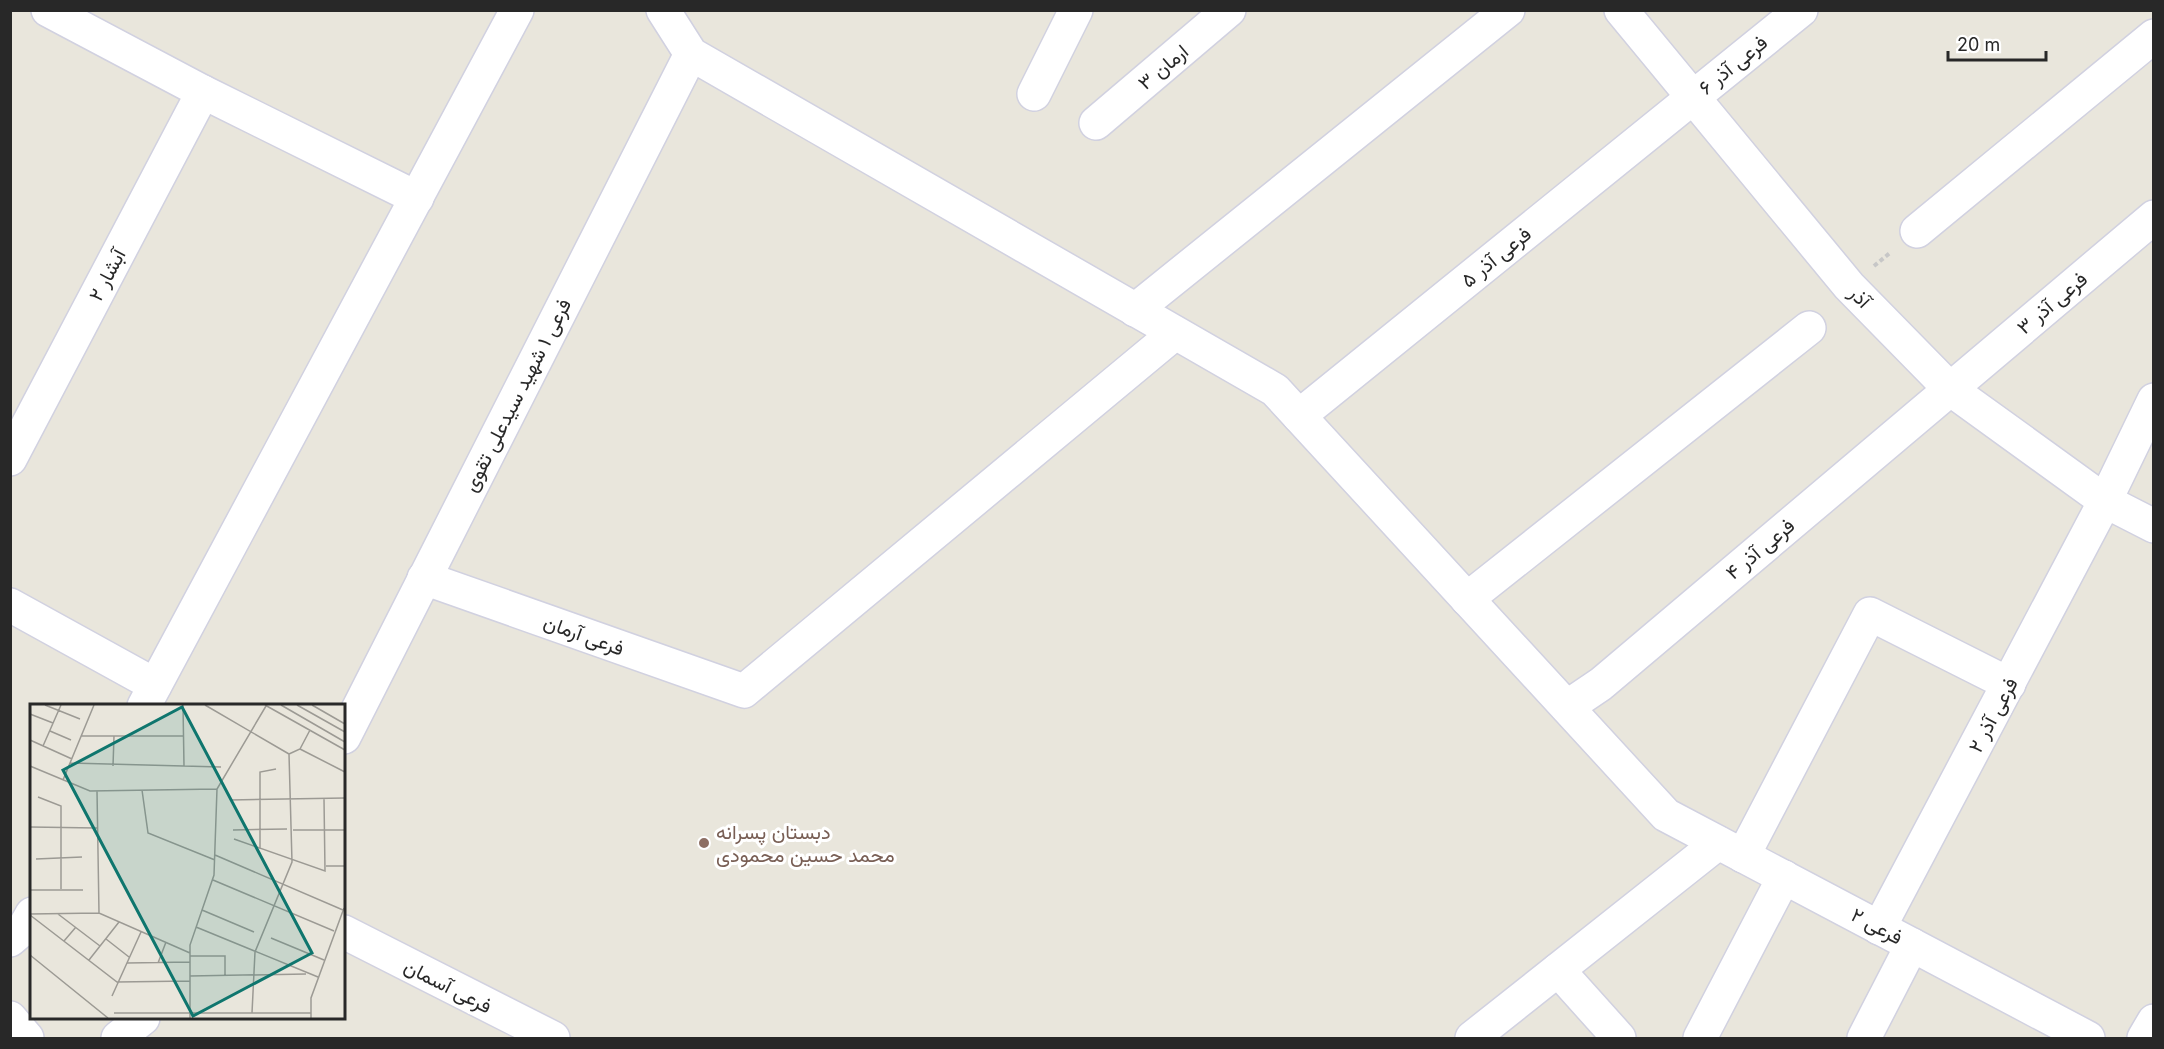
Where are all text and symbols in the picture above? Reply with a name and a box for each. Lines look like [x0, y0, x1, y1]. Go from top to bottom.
scale bar [1948, 24, 2046, 62]
street label: فرعی آذر ۶ [1694, 30, 1773, 101]
text: 20 m [1957, 34, 2000, 55]
street label: ارمان ۳ [1133, 39, 1194, 96]
street label: فرعی آذر ۵ [1456, 222, 1536, 293]
street label: آبشار ۲ [83, 244, 132, 306]
street label: فرعی آذر ۳ [2012, 267, 2093, 340]
street label: آذر [1843, 280, 1877, 315]
street label: فرعی ۱ شهید سیدعلی تقوی [458, 294, 577, 496]
street label: فرعی آذر ۴ [1721, 513, 1800, 585]
street label: فرعی آرمان [540, 609, 627, 662]
street label: فرعی آذر ۲ [1963, 673, 2024, 757]
inset map [30, 704, 345, 1019]
place label: دبستان پسرانه محمد حسین محمودی [716, 820, 895, 868]
marker: دبستان پسرانه محمد حسین محمودی [697, 836, 711, 850]
street label: فرعی ۲ [1847, 903, 1907, 950]
street label: فرعی آسمان [400, 954, 496, 1019]

